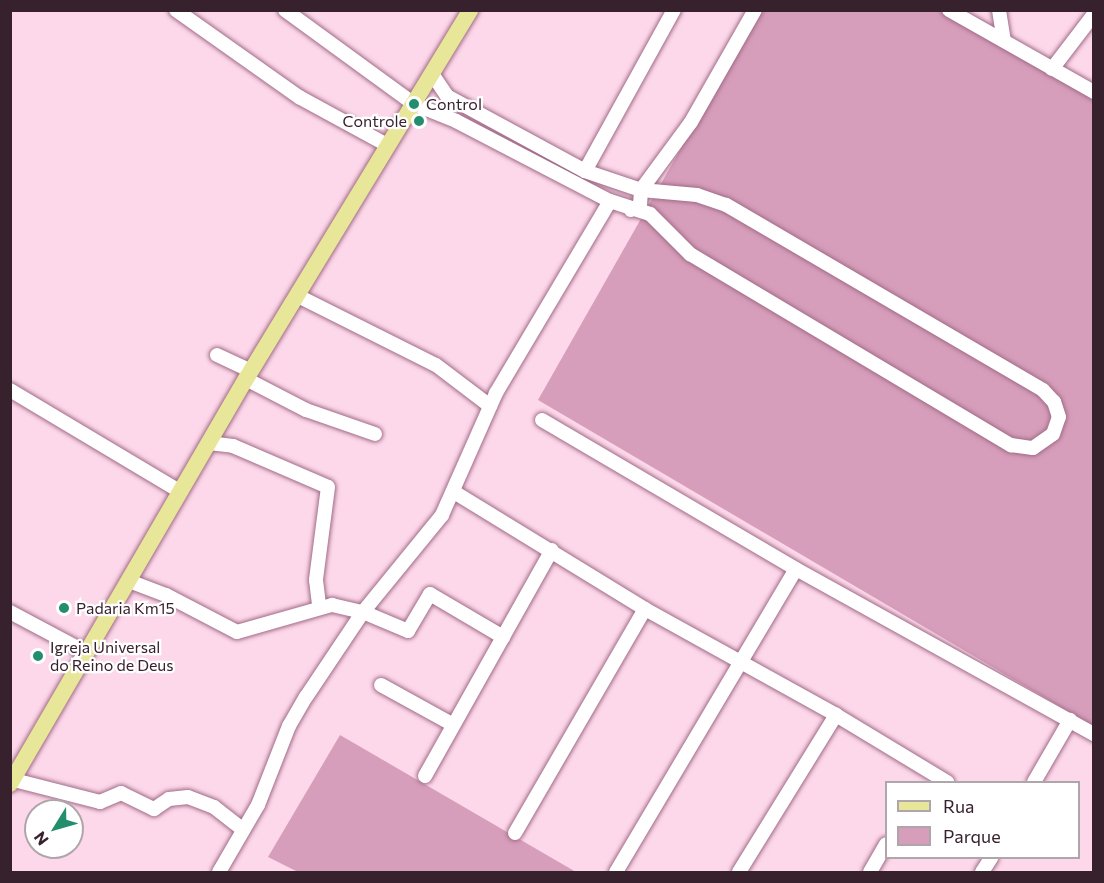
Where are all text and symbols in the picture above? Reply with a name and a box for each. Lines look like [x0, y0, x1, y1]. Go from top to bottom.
place label: Control [426, 94, 482, 114]
marker: Control [407, 97, 421, 111]
place label: Controle [343, 111, 407, 131]
marker: Controle [412, 114, 426, 128]
place label: Padaria Km15 [76, 598, 175, 618]
marker: Padaria Km15 [57, 601, 71, 615]
place label: Igreja Universal do Reino de Deus [50, 637, 174, 675]
marker: Igreja Universal do Reino de Deus [31, 649, 45, 663]
legend [885, 781, 1080, 859]
text: Rua [943, 795, 974, 817]
north arrow [24, 799, 84, 859]
text: Parque [943, 825, 1001, 847]
text: N [30, 828, 52, 849]

